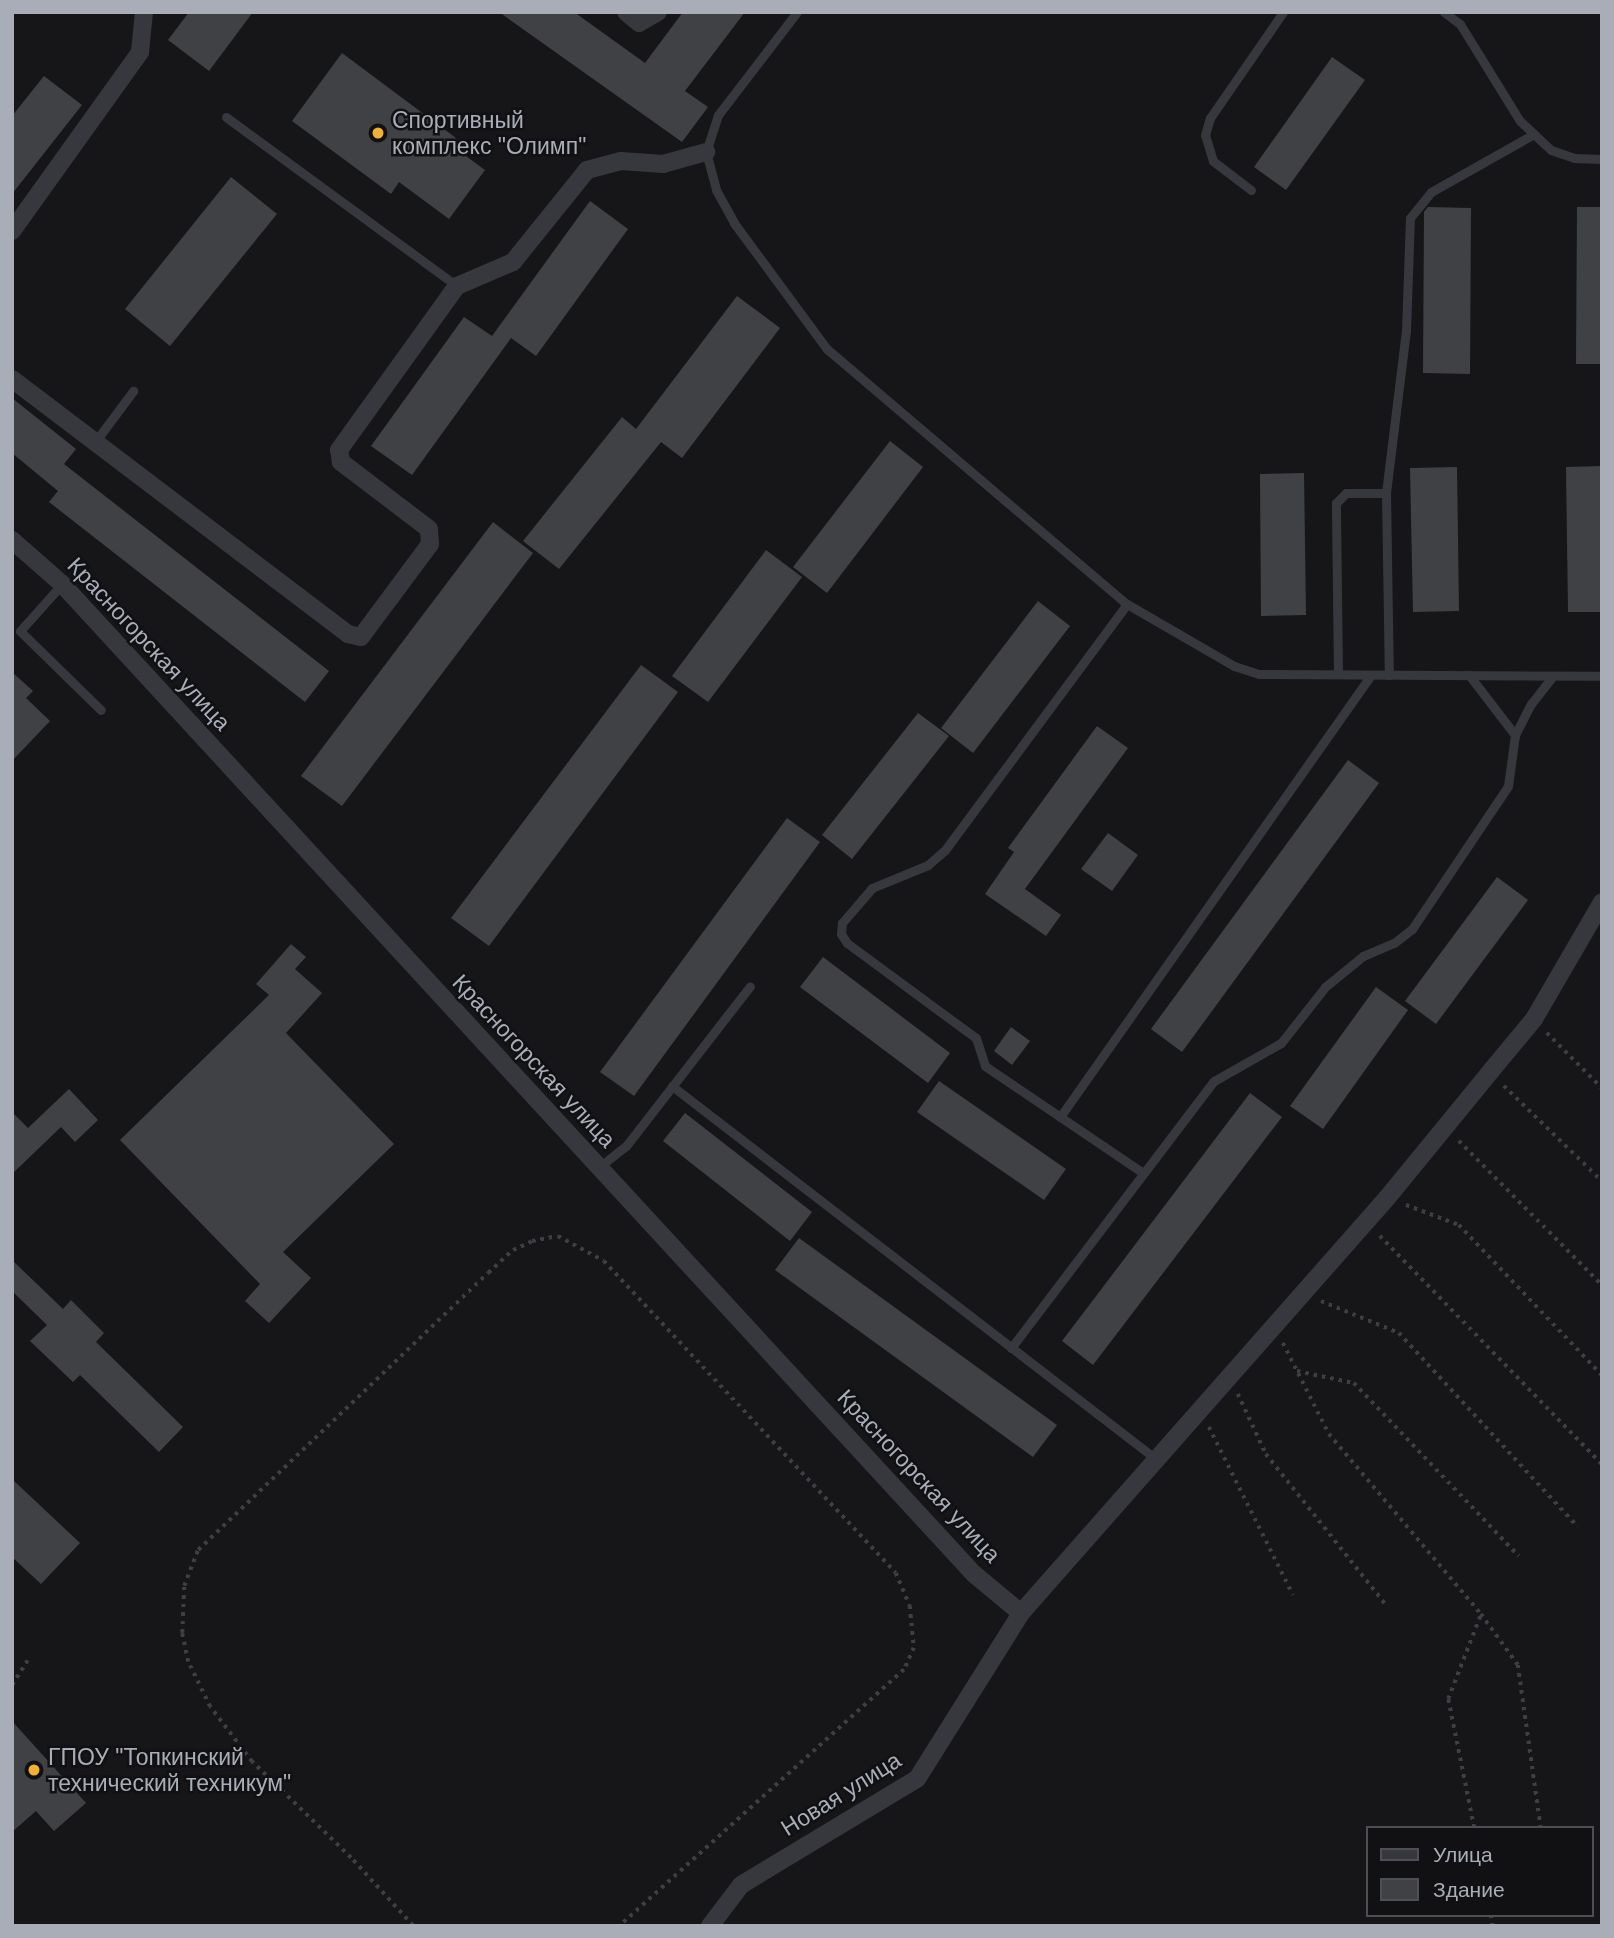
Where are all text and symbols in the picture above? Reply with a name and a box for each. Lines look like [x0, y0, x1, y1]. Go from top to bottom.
place label: Спортивный комплекс "Олимп" [392, 106, 586, 160]
marker: Спортивный комплекс "Олимп" [370, 125, 386, 141]
street label: Красногорская улица [62, 552, 236, 736]
street label: Красногорская улица [447, 969, 621, 1153]
street label: Красногорская улица [832, 1384, 1006, 1568]
place label: ГПОУ "Топкинский технический техникум" [48, 1743, 291, 1797]
street label: Новая улица [776, 1746, 906, 1842]
marker: ГПОУ "Топкинский технический техникум" [26, 1762, 42, 1778]
legend [1366, 1826, 1593, 1917]
text: Улица [1433, 1843, 1493, 1866]
text: Здание [1433, 1878, 1505, 1901]

